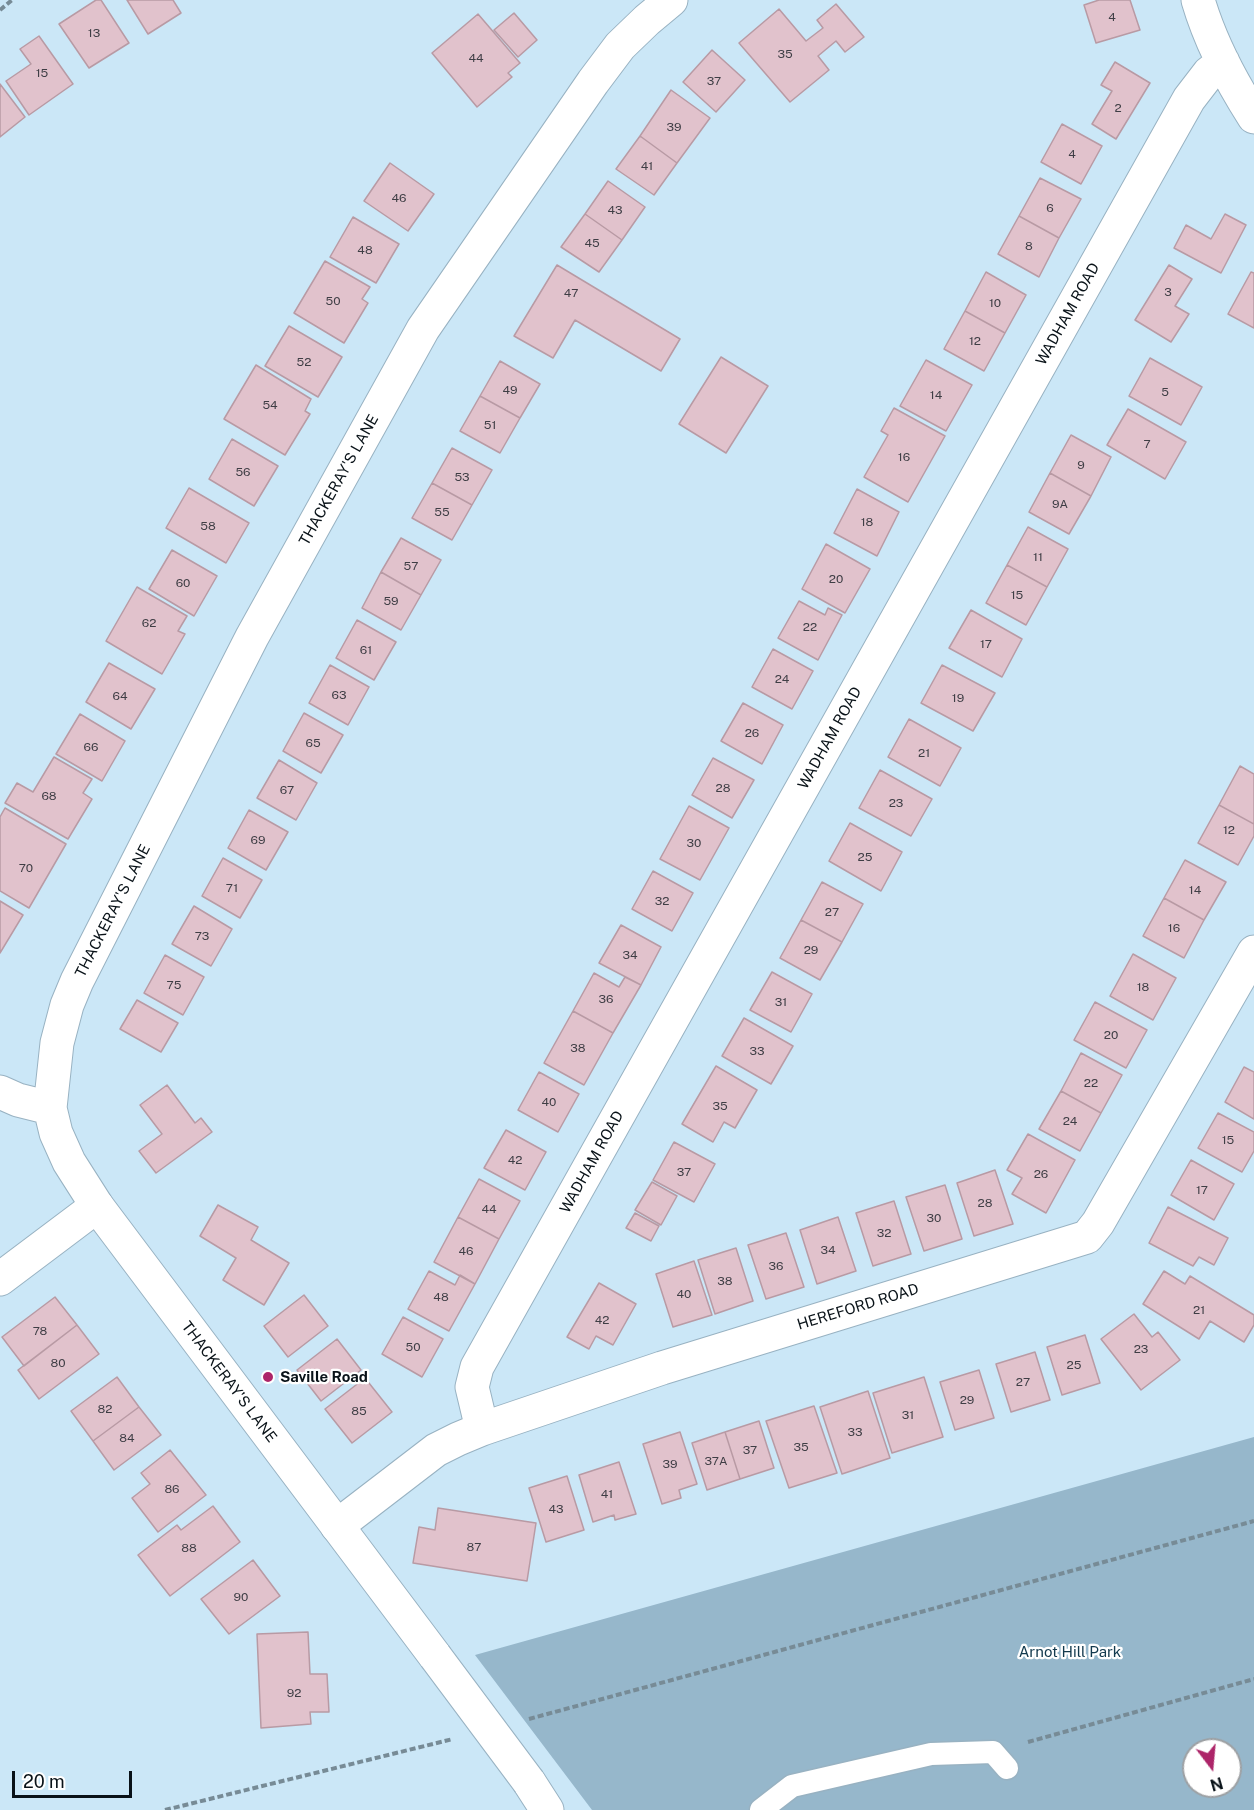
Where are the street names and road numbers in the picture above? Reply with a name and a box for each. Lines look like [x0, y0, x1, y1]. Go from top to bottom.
street label: WADHAM ROAD [1032, 260, 1104, 368]
street label: THACKERAY'S LANE [296, 411, 382, 549]
street label: WADHAM ROAD [794, 684, 866, 792]
street label: THACKERAY'S LANE [72, 841, 154, 981]
street label: WADHAM ROAD [556, 1108, 628, 1216]
street label: HEREFORD ROAD [795, 1280, 921, 1334]
street label: THACKERAY'S LANE [178, 1318, 280, 1446]

